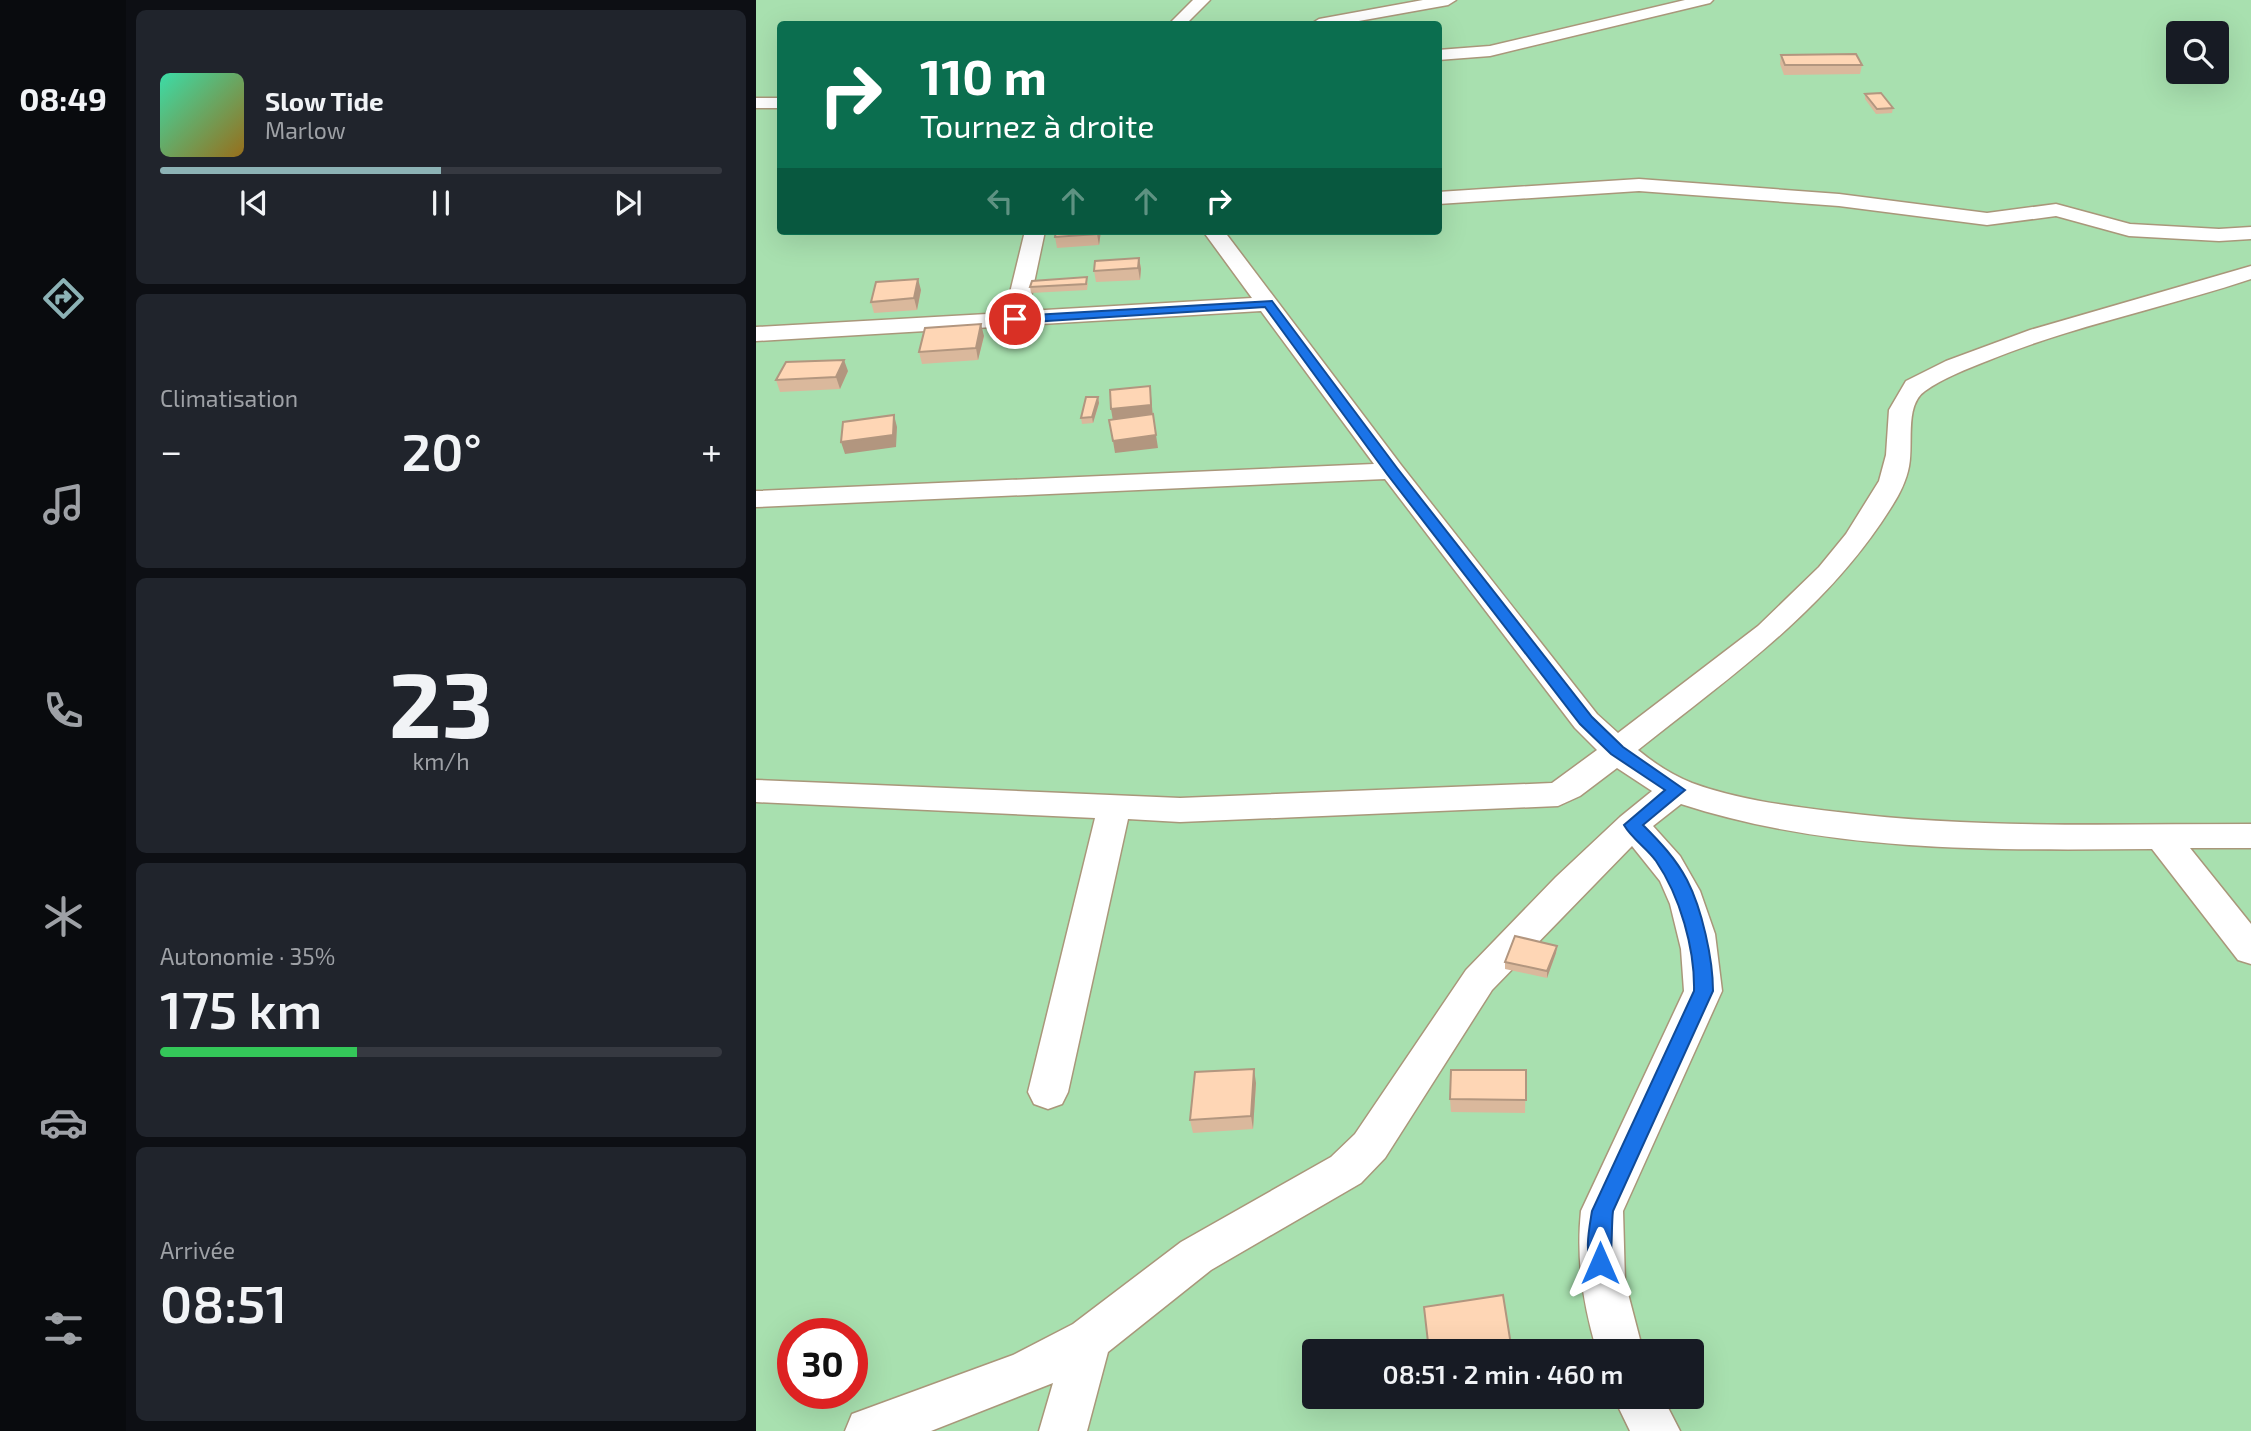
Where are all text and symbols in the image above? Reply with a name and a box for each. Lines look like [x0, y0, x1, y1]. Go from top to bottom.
map controls [2166, 21, 2229, 84]
button: search [2166, 21, 2229, 84]
text: 110 m [920, 46, 1047, 105]
icon: right [805, 49, 896, 140]
text: 08:49 [19, 79, 107, 117]
text: Slow Tide [265, 85, 384, 116]
text: Tournez à droite [920, 106, 1154, 144]
text: Marlow [265, 116, 346, 144]
icon: left [981, 182, 1019, 220]
icon: ahead [1054, 182, 1092, 220]
icon: ahead [1127, 182, 1165, 220]
icon: right [1200, 182, 1238, 220]
icon: previous [235, 184, 273, 222]
icon: pause [422, 184, 460, 222]
icon: next [609, 184, 647, 222]
icon: directions [39, 274, 88, 323]
pin [985, 289, 1045, 349]
icon: arrive [996, 300, 1034, 338]
text: Climatisation [160, 384, 298, 412]
text: 20° [401, 419, 482, 481]
text: − [160, 427, 182, 473]
text: + [701, 427, 722, 473]
icon: music [39, 480, 88, 529]
text: 23 [389, 647, 493, 756]
icon: phone [39, 686, 88, 735]
text: km/h [412, 747, 470, 775]
icon: climate [39, 892, 88, 941]
text: Autonomie · 35% [160, 942, 335, 970]
text: 175 km [160, 977, 322, 1039]
icon: car [39, 1098, 88, 1147]
position arrow [1563, 1226, 1637, 1300]
text: Arrivée [160, 1236, 235, 1264]
text: 08:51 [160, 1271, 287, 1333]
icon: filters [39, 1304, 88, 1353]
speed limit sign: 30 [777, 1318, 868, 1409]
text: 08:51 · 2 min · 460 m [1383, 1358, 1623, 1389]

